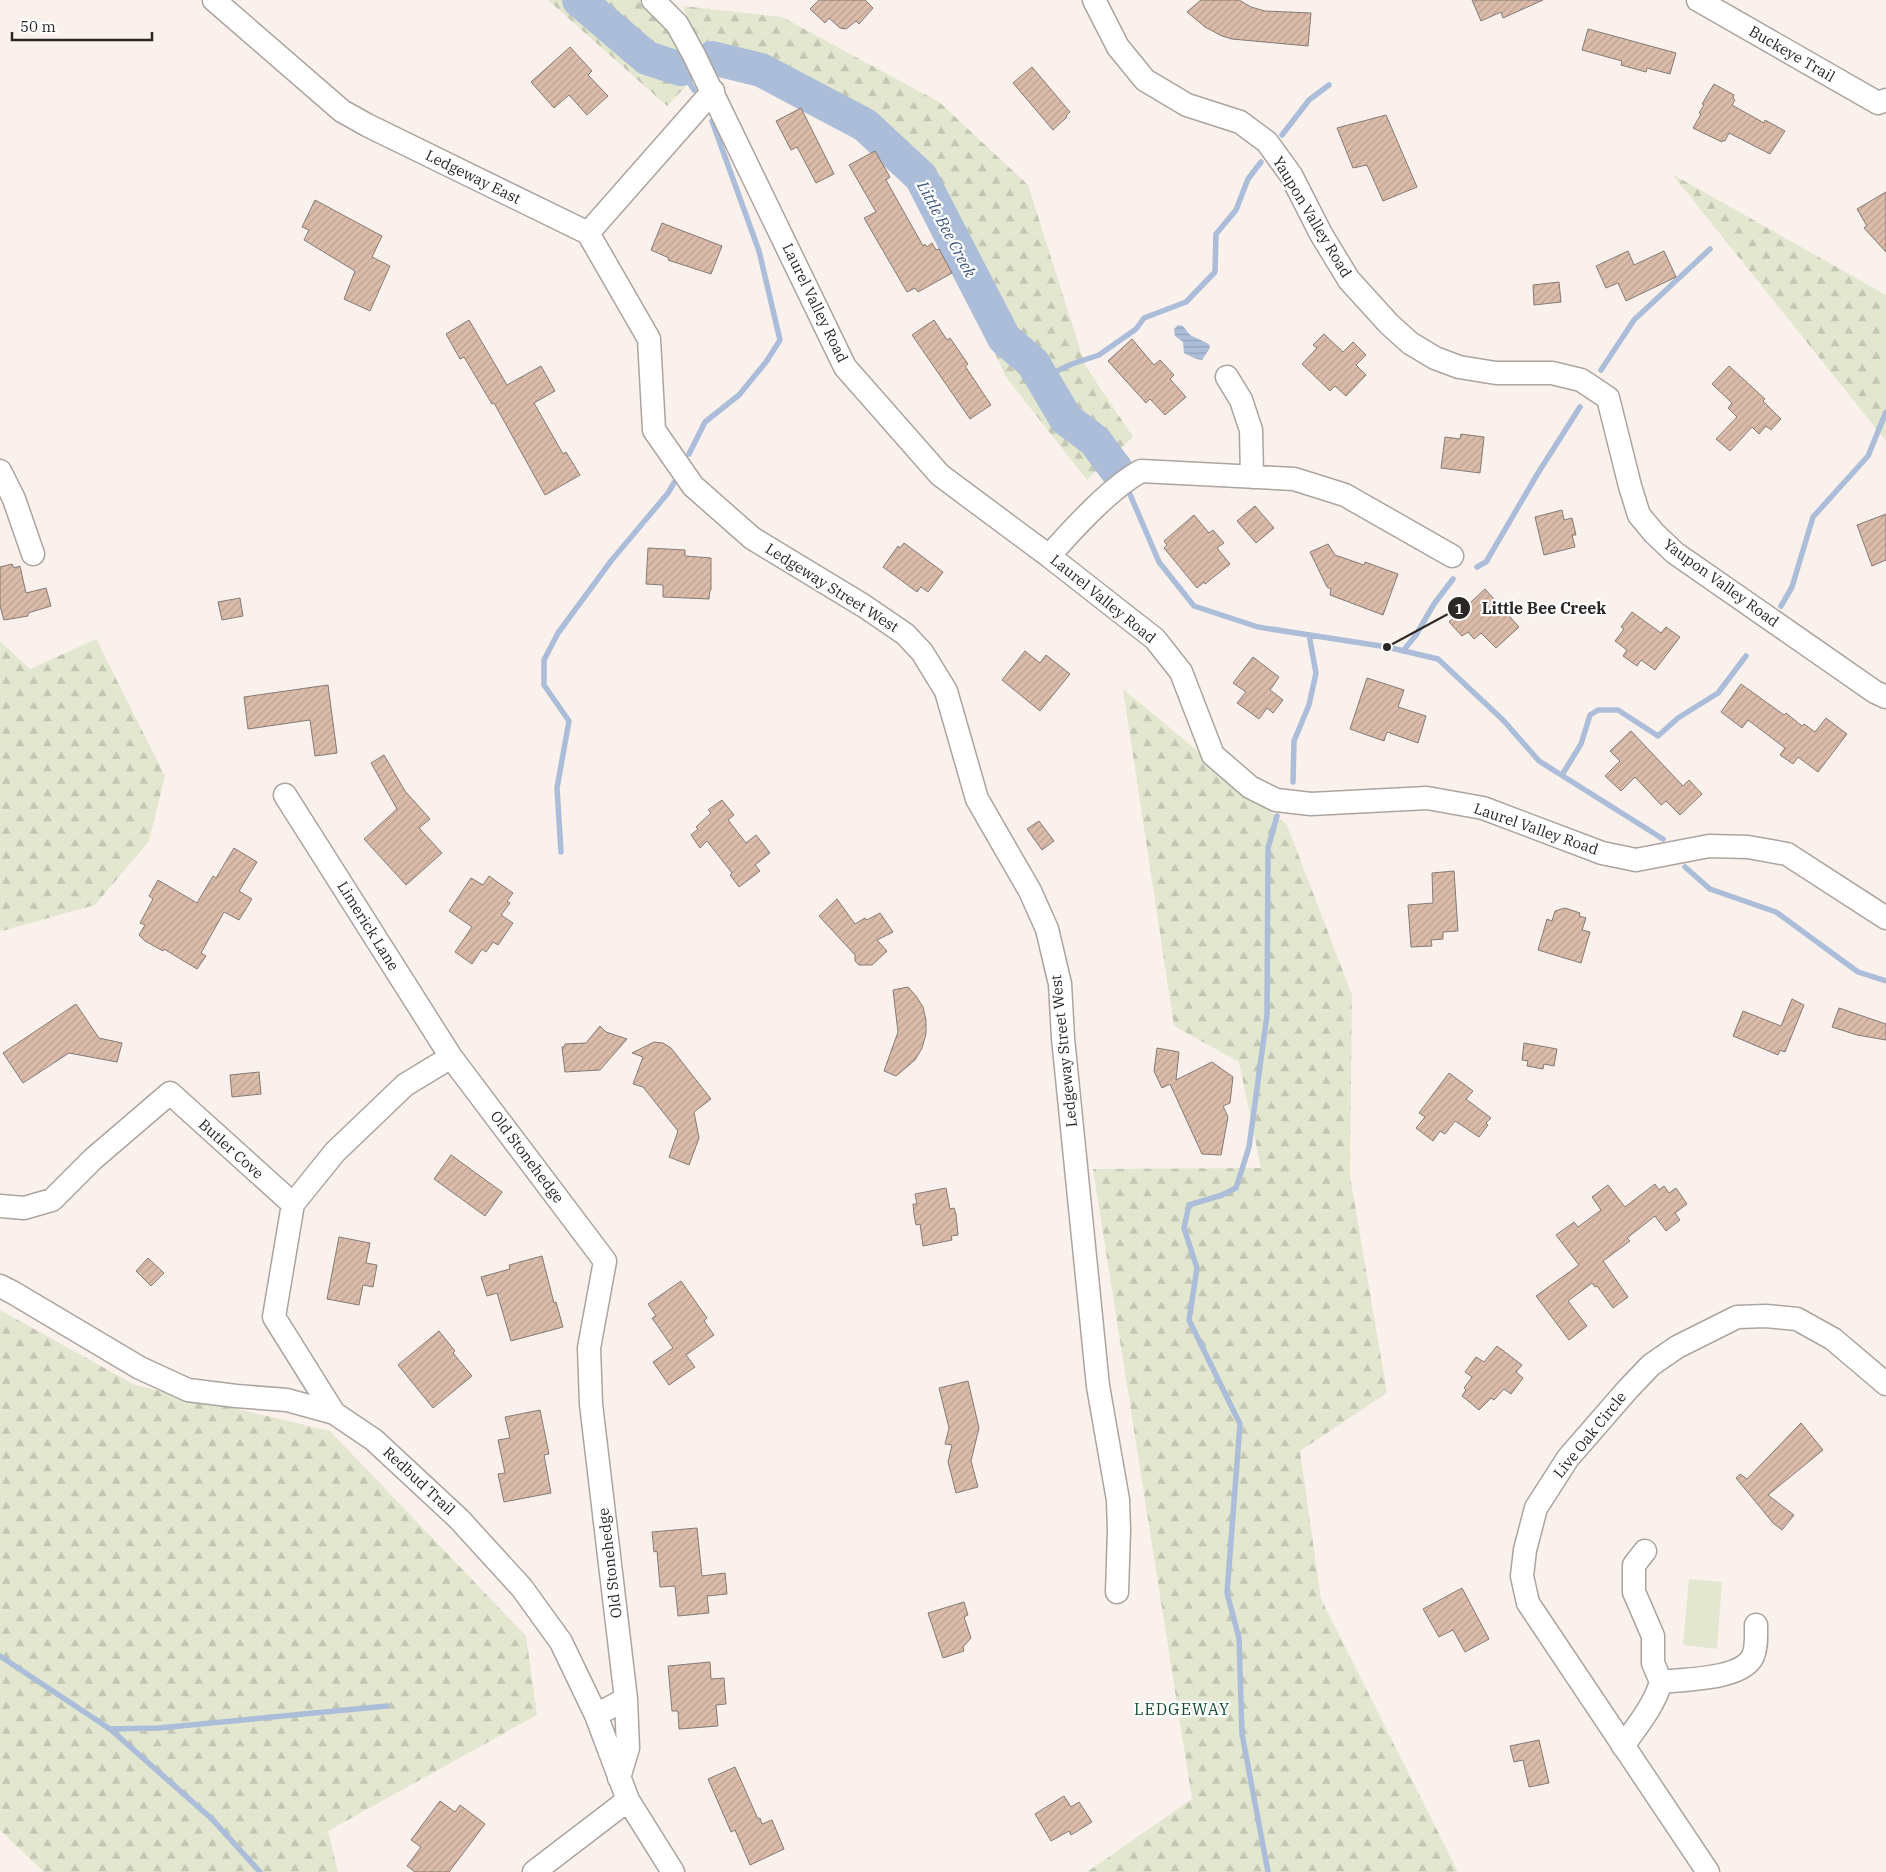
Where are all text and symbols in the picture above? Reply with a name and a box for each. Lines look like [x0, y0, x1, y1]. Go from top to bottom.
scale bar [12, 10, 152, 42]
text: 50 m [20, 17, 56, 36]
street label: Buckeye Trail [1746, 21, 1839, 86]
street label: Ledgeway East [422, 145, 524, 208]
street label: Yaupon Valley Road [1269, 153, 1356, 281]
water label: Little Bee Creek [913, 177, 981, 281]
street label: Laurel Valley Road [778, 240, 853, 366]
street label: Yaupon Valley Road [1660, 534, 1783, 631]
street label: Ledgeway Street West [762, 539, 902, 636]
street label: Laurel Valley Road [1047, 550, 1160, 647]
callout: Little Bee Creek [1446, 593, 1616, 624]
text: Little Bee Creek [1482, 598, 1606, 618]
text: 1 [1454, 599, 1464, 618]
street label: Laurel Valley Road [1471, 798, 1601, 859]
street label: Limerick Lane [333, 877, 404, 974]
street label: Ledgeway Street West [1046, 974, 1081, 1128]
street label: Old Stonehedge [486, 1107, 568, 1207]
street label: Butler Cove [195, 1114, 268, 1183]
street label: Live Oak Circle [1549, 1388, 1630, 1482]
street label: Redbud Trail [379, 1442, 459, 1519]
street label: Old Stonehedge [593, 1507, 626, 1619]
district label: LEDGEWAY [1134, 1699, 1230, 1719]

